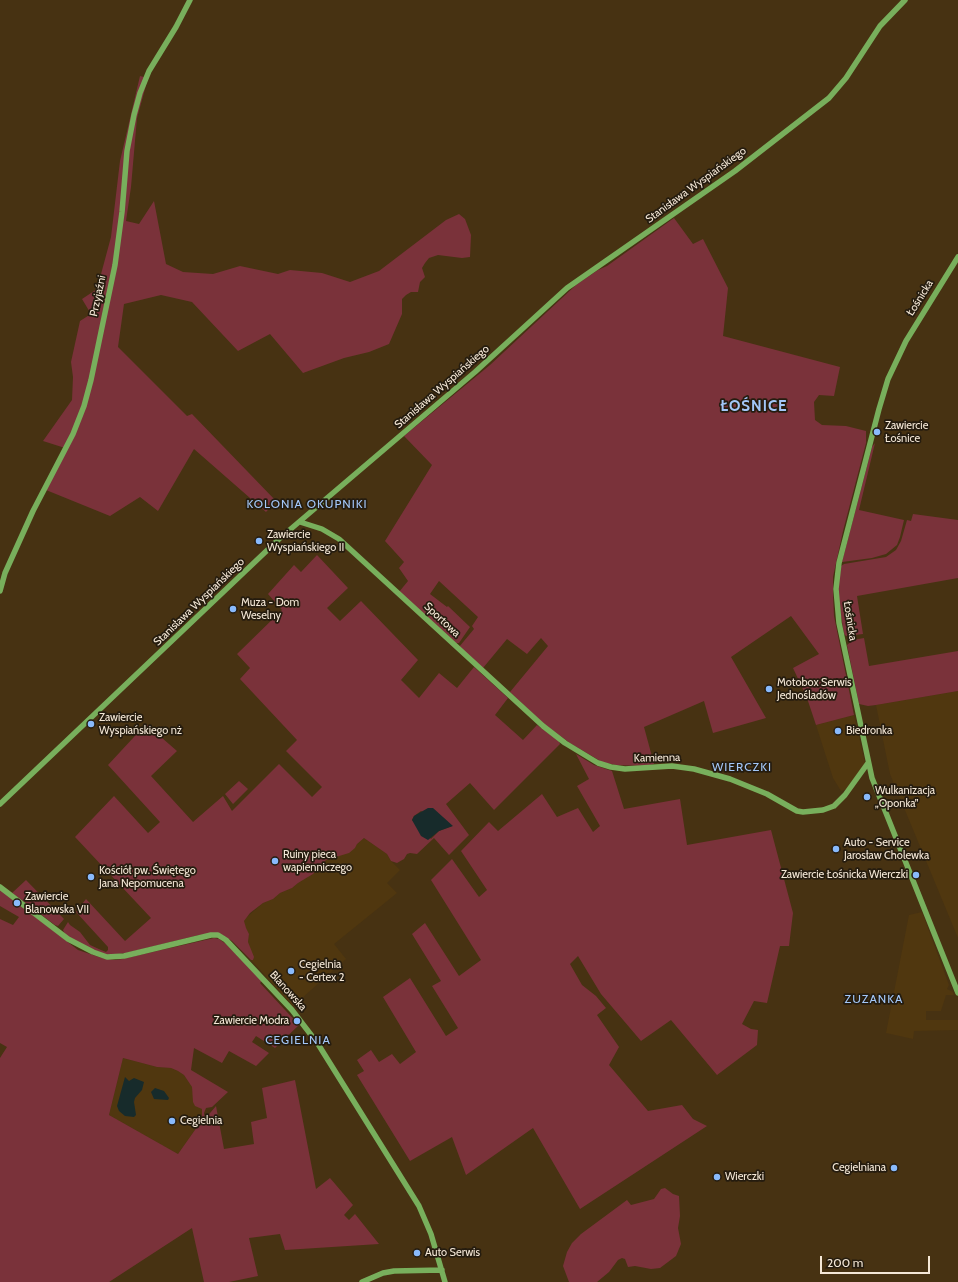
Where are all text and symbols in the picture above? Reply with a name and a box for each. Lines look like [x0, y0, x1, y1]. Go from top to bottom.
street label: Stanisława Wyspiańskiego [643, 144, 749, 226]
street label: Przyjaźni [87, 274, 109, 318]
street label: Łośnicka [904, 278, 936, 318]
street label: Stanisława Wyspiańskiego [392, 342, 492, 432]
district label: ŁOŚNICE [720, 398, 788, 416]
place label: Zawiercie Łośnice [885, 419, 928, 445]
marker: Zawiercie Łośnice [872, 427, 882, 437]
district label: KOLONIA OKUPNIKI [246, 497, 368, 511]
place label: Zawiercie Wyspiańskiego II [267, 528, 344, 554]
marker: Zawiercie Wyspiańskiego II [254, 536, 264, 546]
street label: Stanisława Wyspiańskiego [151, 555, 247, 649]
place label: Muza - Dom Weselny [241, 596, 299, 622]
street label: Sportowa [421, 600, 463, 640]
street label: Łośnicka [840, 600, 860, 642]
marker: Muza - Dom Weselny [228, 604, 238, 614]
place label: Motobox Serwis Jednośladów [777, 676, 852, 702]
marker: Motobox Serwis Jednośladów [764, 684, 774, 694]
place label: Zawiercie Wyspiańskiego nż [99, 711, 182, 737]
marker: Zawiercie Wyspiańskiego nż [86, 719, 96, 729]
place label: Biedronka [846, 724, 892, 738]
marker: Biedronka [833, 726, 843, 736]
street label: Kamienna [634, 751, 680, 765]
district label: WIERCZKI [712, 760, 772, 774]
place label: Wulkanizacja „Oponka” [875, 784, 935, 810]
marker: Wulkanizacja „Oponka” [862, 792, 872, 802]
place label: Auto - Service Jarosław Cholewka [844, 836, 929, 862]
marker: Auto - Service Jarosław Cholewka [831, 844, 841, 854]
place label: Ruiny pieca wapienniczego [283, 848, 352, 874]
marker: Ruiny pieca wapienniczego [270, 856, 280, 866]
place label: Kościół pw. Świętego Jana Nepomucena [99, 864, 196, 890]
place label: Zawiercie Łośnicka Wierczki [781, 868, 908, 882]
marker: Zawiercie Łośnicka Wierczki [911, 870, 921, 880]
marker: Kościół pw. Świętego Jana Nepomucena [86, 872, 96, 882]
place label: Zawiercie Blanowska VII [25, 890, 89, 916]
marker: Zawiercie Blanowska VII [12, 898, 22, 908]
place label: Cegielnia - Certex 2 [299, 958, 345, 984]
marker: Cegielnia - Certex 2 [286, 966, 296, 976]
street label: Blanowska [267, 968, 309, 1014]
district label: ZUZANKA [845, 992, 903, 1006]
place label: Zawiercie Modra [214, 1014, 289, 1028]
marker: Zawiercie Modra [292, 1016, 302, 1026]
district label: CEGIELNIA [265, 1033, 331, 1047]
place label: Cegielnia [180, 1114, 222, 1128]
marker: Cegielnia [167, 1116, 177, 1126]
place label: Cegielniana [832, 1161, 886, 1175]
marker: Cegielniana [889, 1163, 899, 1173]
place label: Wierczki [725, 1170, 764, 1184]
marker: Wierczki [712, 1172, 722, 1182]
place label: Auto Serwis [425, 1246, 480, 1260]
marker: Auto Serwis [412, 1248, 422, 1258]
scale bar [822, 1248, 932, 1274]
text: 200 m [827, 1255, 863, 1270]

